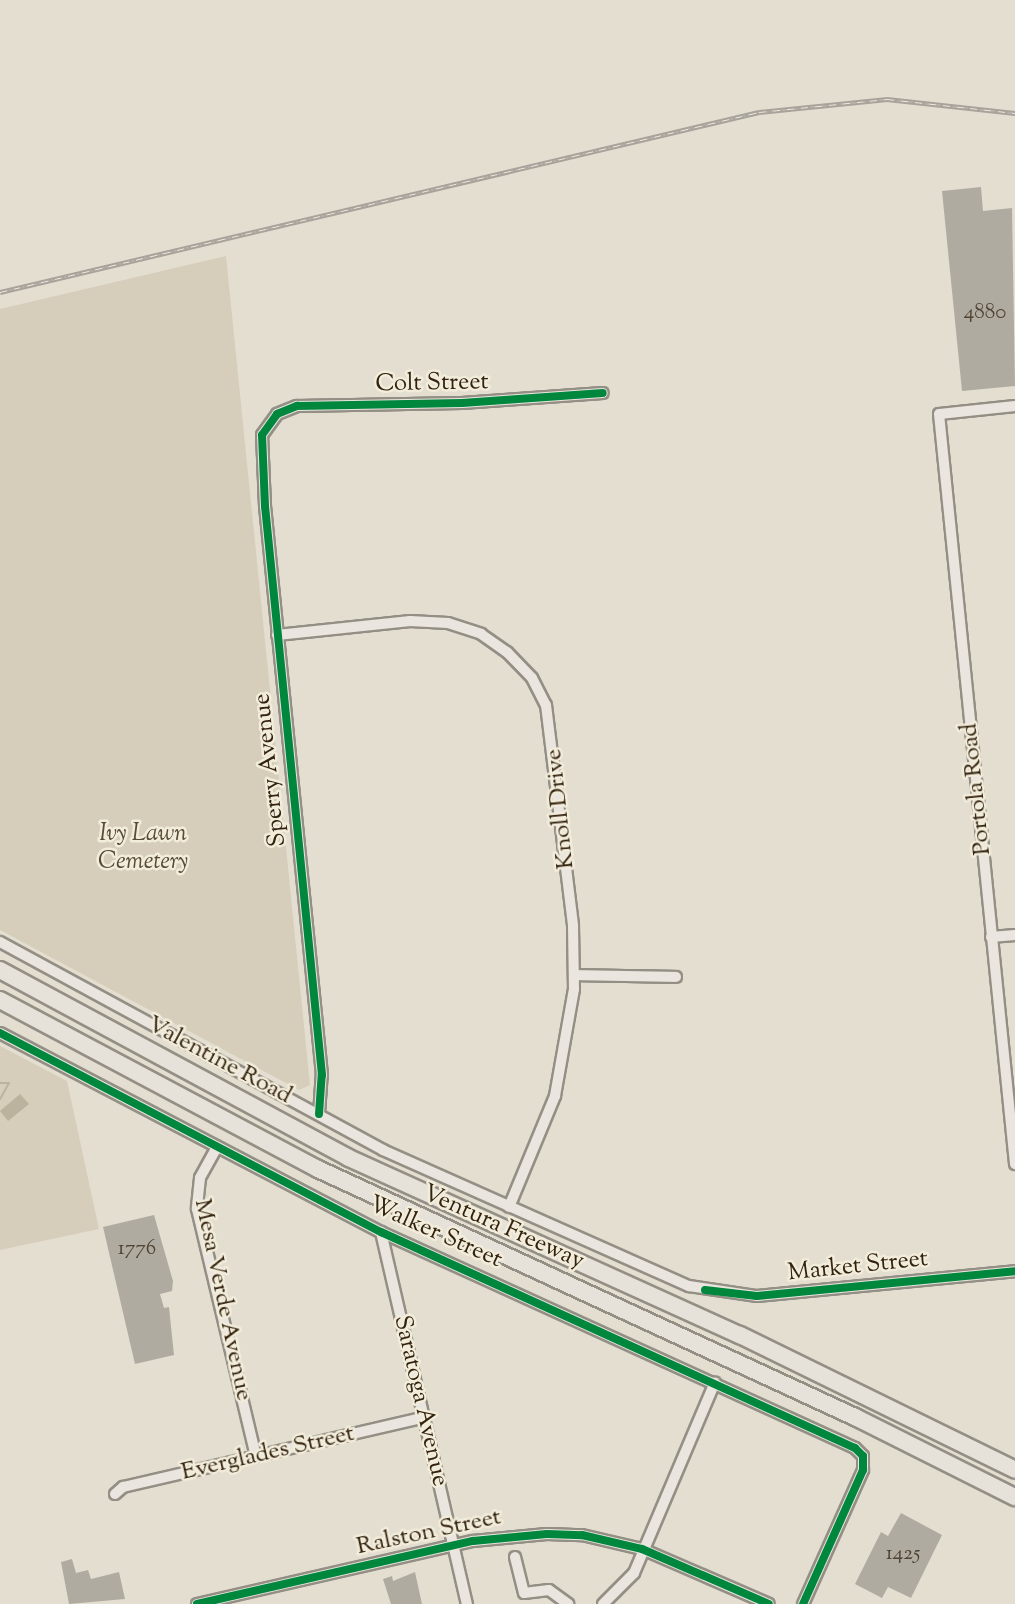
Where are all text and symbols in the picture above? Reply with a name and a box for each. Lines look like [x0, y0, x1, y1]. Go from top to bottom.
house number: 4880 [964, 300, 1006, 326]
street label: Colt Street [375, 369, 489, 399]
street label: Sperry Avenue [249, 692, 293, 848]
street label: Portola Road [956, 722, 998, 856]
street label: Knoll Drive [540, 748, 582, 870]
park label: Ivy Lawn Cemetery [98, 821, 188, 877]
street label: Valentine Road [142, 1011, 296, 1111]
street label: Ventura Freeway [418, 1179, 588, 1277]
street label: Walker Street [364, 1191, 506, 1275]
street label: Mesa Verde Avenue [187, 1197, 257, 1403]
house number: 1776 [118, 1236, 156, 1262]
street label: Market Street [787, 1245, 929, 1289]
street label: Saratoga Avenue [386, 1313, 454, 1489]
street label: Everglades Street [179, 1420, 357, 1488]
street label: Ralston Street [354, 1504, 504, 1562]
house number: 1425 [886, 1541, 920, 1567]

